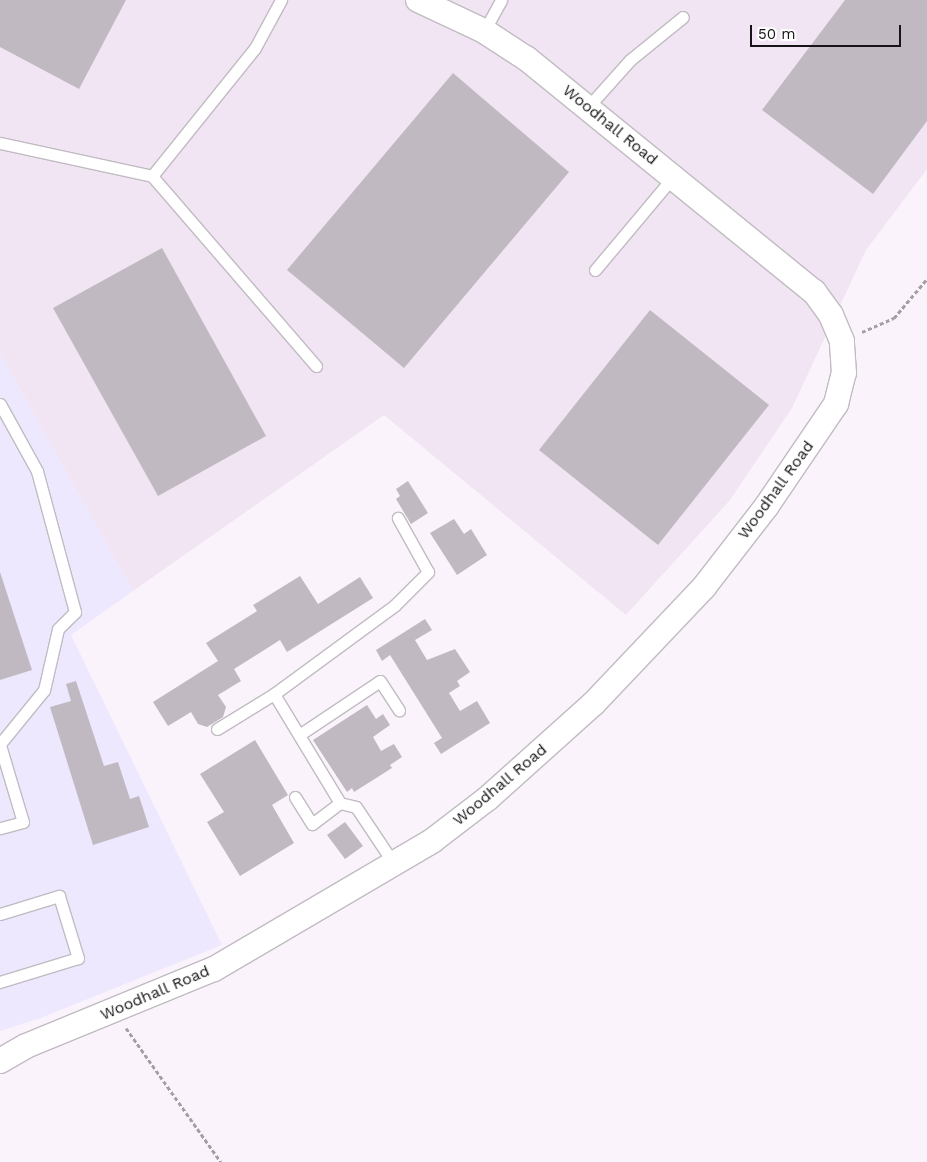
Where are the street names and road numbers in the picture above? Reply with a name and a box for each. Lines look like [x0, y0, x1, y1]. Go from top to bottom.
street label: Woodhall Road [558, 81, 662, 169]
street label: Woodhall Road [734, 437, 818, 543]
street label: Woodhall Road [449, 740, 551, 830]
street label: Woodhall Road [97, 961, 213, 1025]

